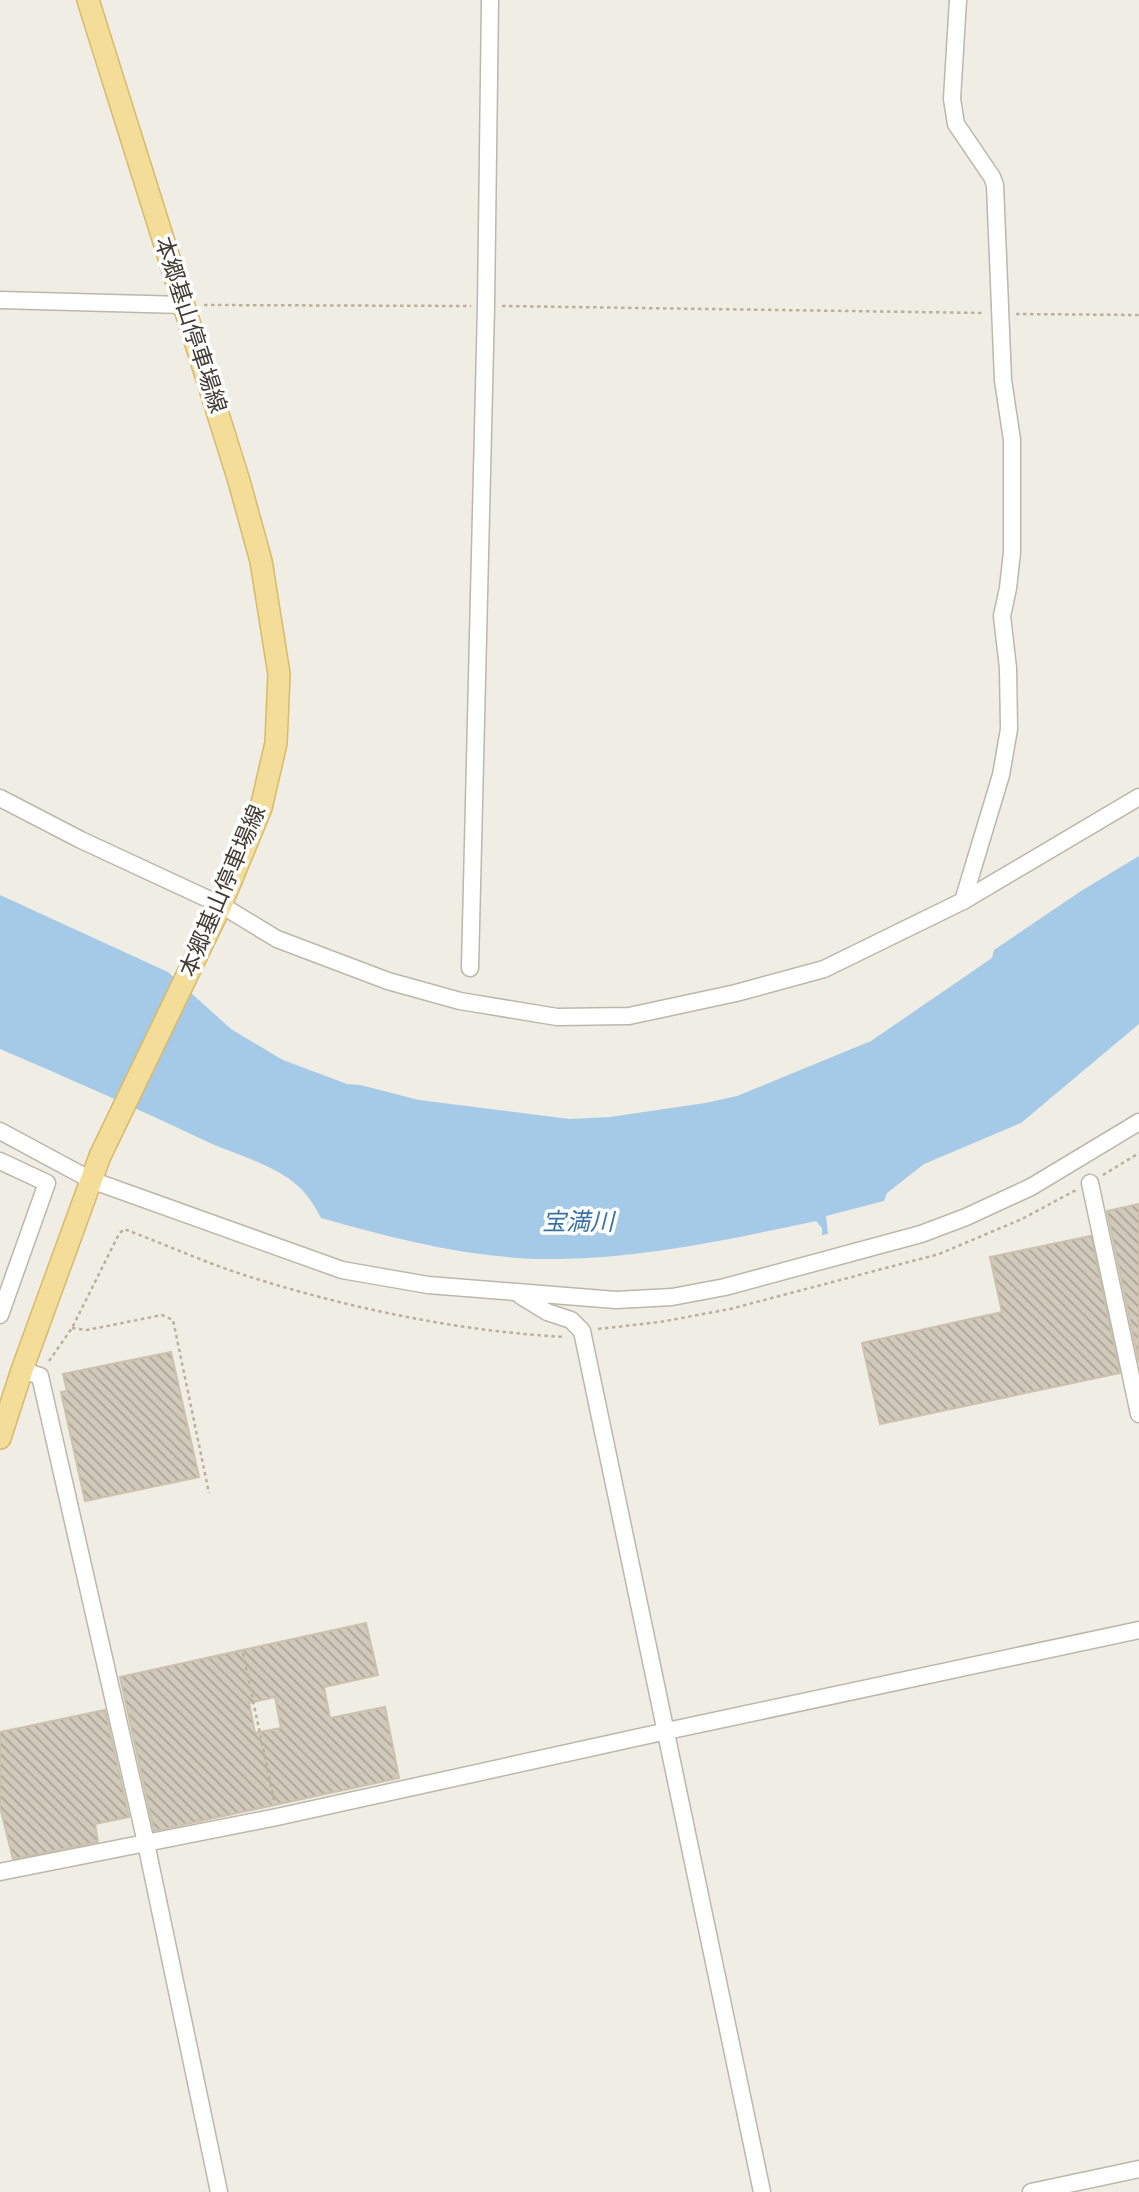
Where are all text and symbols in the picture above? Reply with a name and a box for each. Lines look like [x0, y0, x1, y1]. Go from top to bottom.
street label: 本郷基山停車場線 [148, 233, 232, 417]
street label: 本郷基山停車場線 [174, 801, 272, 981]
water label: 宝満川 [542, 1208, 617, 1237]

